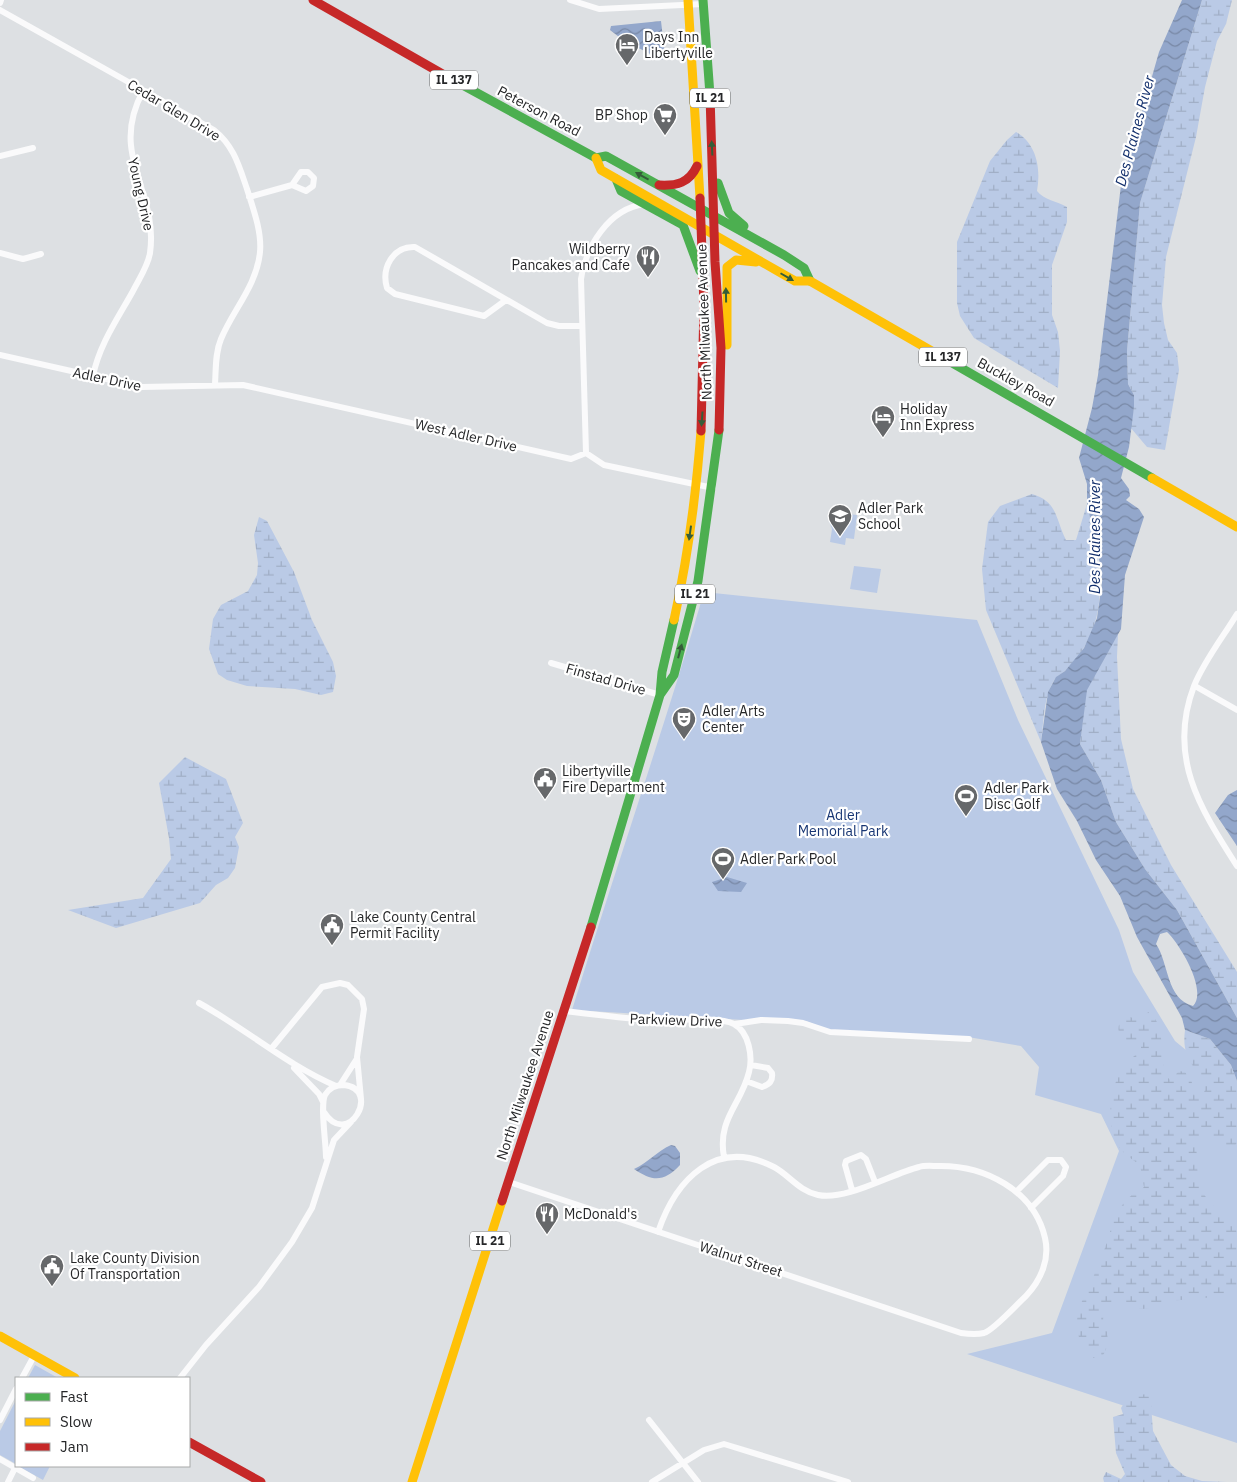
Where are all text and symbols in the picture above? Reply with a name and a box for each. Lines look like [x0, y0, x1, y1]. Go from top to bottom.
place label: Days Inn Libertyville [644, 28, 713, 62]
hotel icon: Days Inn Libertyville [614, 32, 640, 66]
road number: IL 137 [430, 70, 478, 90]
water label: Des Plaines River [1111, 73, 1159, 188]
street label: Cedar Glen Drive [124, 75, 224, 145]
street label: Peterson Road [494, 82, 584, 140]
road number: IL 21 [690, 89, 730, 108]
supermarket icon: BP Shop [652, 102, 678, 136]
place label: BP Shop [595, 106, 648, 124]
one-way arrow [708, 140, 716, 156]
street label: Young Drive [124, 156, 158, 233]
one-way arrow [635, 172, 649, 181]
place label: Wildberry Pancakes and Cafe [512, 240, 630, 274]
street label: North Milwaukee Avenue [692, 243, 716, 400]
restaurant icon: Wildberry Pancakes and Cafe [635, 244, 661, 278]
one-way arrow [780, 272, 793, 281]
one-way arrow [722, 287, 730, 303]
road number: IL 137 [919, 348, 967, 367]
street label: Buckley Road [974, 353, 1058, 411]
street label: Adler Drive [71, 363, 143, 395]
place label: Holiday Inn Express [900, 400, 975, 434]
hotel icon: Holiday Inn Express [870, 404, 896, 438]
one-way arrow [698, 412, 706, 428]
street label: West Adler Drive [413, 414, 519, 456]
water label: Des Plaines River [1085, 480, 1104, 594]
place label: Adler Park School [858, 499, 924, 533]
school or university icon: Adler Park School [827, 503, 853, 537]
one-way arrow [686, 525, 694, 541]
road number: IL 21 [675, 584, 715, 604]
one-way arrow [676, 643, 684, 658]
street label: Finstad Drive [564, 659, 648, 699]
place label: Adler Arts Center [702, 702, 765, 736]
theatre icon: Adler Arts Center [671, 706, 697, 740]
place label: Libertyville Fire Department [562, 762, 665, 796]
public building icon: Libertyville Fire Department [532, 766, 558, 800]
place label: Adler Park Disc Golf [984, 779, 1050, 813]
sports icon: Adler Park Disc Golf [953, 783, 979, 817]
park label: Adler Memorial Park [798, 806, 889, 840]
sports icon: Adler Park Pool [710, 846, 736, 880]
place label: Adler Park Pool [740, 850, 837, 868]
place label: Lake County Central Permit Facility [350, 908, 476, 942]
public building icon: Lake County Central Permit Facility [319, 912, 345, 946]
street label: North Milwaukee Avenue [492, 1008, 558, 1162]
street label: Parkview Drive [629, 1009, 723, 1031]
restaurant icon: McDonald's [534, 1201, 560, 1235]
place label: McDonald's [564, 1205, 637, 1223]
road number: IL 21 [470, 1232, 510, 1250]
street label: Walnut Street [697, 1237, 785, 1281]
place label: Lake County Division Of Transportation [70, 1249, 200, 1283]
public building icon: Lake County Division Of Transportation [39, 1253, 65, 1287]
legend [15, 1377, 190, 1467]
text: Fast [60, 1387, 88, 1406]
text: Slow [60, 1412, 93, 1431]
text: Jam [60, 1437, 89, 1456]

